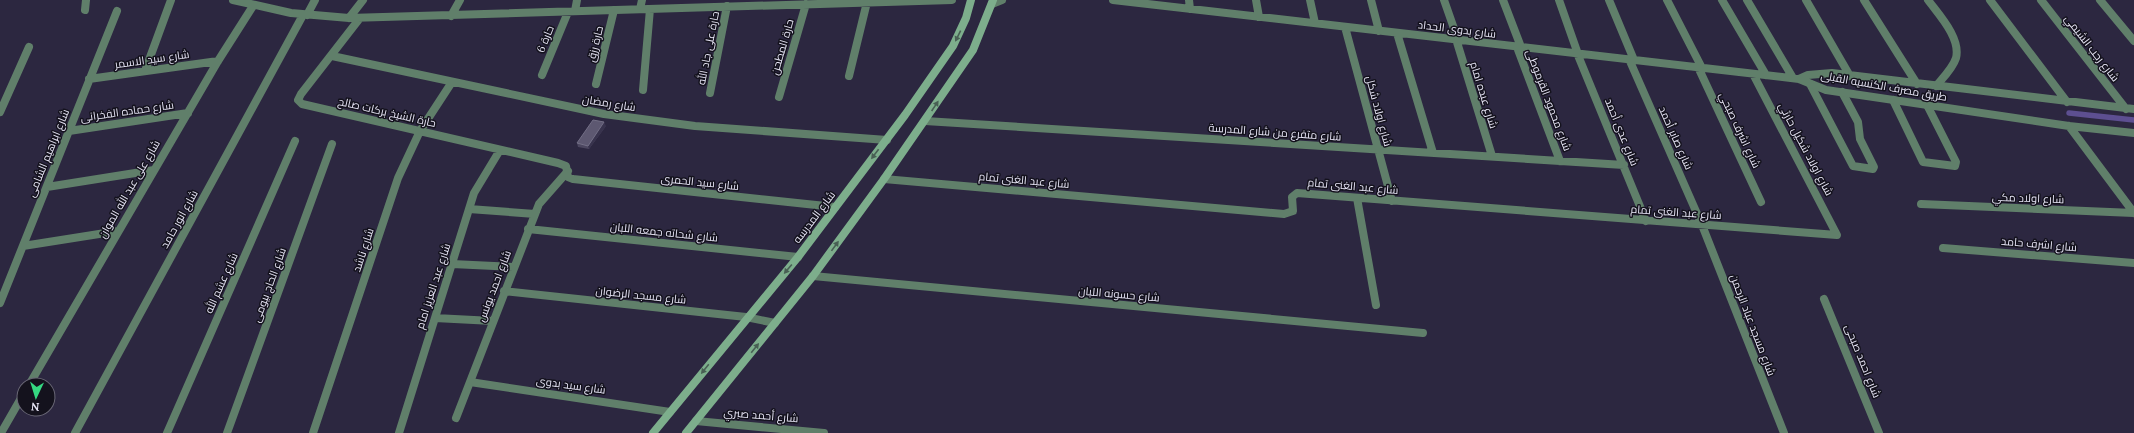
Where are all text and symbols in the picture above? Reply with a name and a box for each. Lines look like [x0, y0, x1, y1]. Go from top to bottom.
street label: حارة على جاد الله [693, 10, 722, 86]
street label: شارع رجب الشيمي [2060, 12, 2122, 85]
street label: حارة المطحن [767, 17, 797, 77]
street label: شارع بدوى الحداد [1417, 17, 1497, 42]
street label: حارة 6 [533, 23, 557, 55]
street label: حارة رزق [584, 24, 606, 64]
one-way arrow [955, 31, 961, 42]
street label: شارع سيد الاسمر [113, 47, 190, 72]
street label: شارع محمود القرموطى [1522, 47, 1575, 153]
street label: شارع عبده امام [1466, 60, 1501, 130]
street label: طريق مصرف الكنسيه القبلى [1820, 68, 1948, 104]
street label: شارع اولاد شكل [1362, 74, 1395, 148]
street label: شارع اشرف صبحي [1714, 90, 1764, 171]
street label: شارع رمضان [581, 92, 637, 115]
street label: حارة الشيخ بركات صالح [336, 94, 437, 131]
street label: شارع عدى أحمد [1601, 96, 1642, 168]
street label: شارع حماده الفخرانى [79, 98, 175, 125]
street label: شارع اولاد شكيل حارثي [1774, 100, 1836, 199]
one-way arrow [931, 101, 939, 111]
street label: شارع صابر أحمد [1655, 104, 1696, 172]
street label: شارع ابراهيم الشامى [24, 107, 73, 200]
street label: شارع متفرع من شارع المدرسة [1208, 120, 1342, 145]
street label: شارع على عبد الله الموان [94, 137, 164, 241]
one-way arrow [871, 149, 880, 160]
street label: شارع عبد الغنى تمام [978, 169, 1070, 192]
street label: شارع سيد الحمرى [660, 171, 740, 194]
street label: شارع عبد الغنى تمام [1307, 175, 1399, 198]
street label: شارع انور حامد [157, 187, 202, 251]
street label: شارع المدرسه [790, 188, 839, 247]
street label: شارع اولاد مكي [1991, 190, 2064, 208]
street label: شارع عبد الغنى تمام [1630, 202, 1722, 223]
street label: شارع شحاته جمعه اللبان [609, 219, 719, 246]
street label: شارع ناشد [349, 226, 378, 274]
street label: شارع اشرف حامد [2000, 234, 2077, 255]
street label: شارع عبد العزيز امام [413, 241, 454, 331]
one-way arrow [831, 241, 839, 252]
street label: شارع الحاج بيومى [249, 246, 290, 325]
street label: شارع احمد يونس [474, 248, 515, 324]
street label: شارع عشم الله [200, 250, 242, 316]
one-way arrow [783, 263, 792, 274]
street label: شارع مسجد عباد الرحمن [1726, 272, 1779, 378]
street label: شارع مسجد الرضوان [595, 283, 687, 308]
street label: شارع حسونه اللبان [1078, 283, 1160, 306]
street label: شارع احمد صبحى [1841, 322, 1884, 400]
one-way arrow [750, 343, 759, 354]
one-way arrow [700, 363, 709, 374]
street label: شارع سيد بدوى [535, 373, 607, 398]
north arrow [16, 377, 56, 417]
text: N [30, 400, 40, 414]
street label: شارع أحمد صبري [723, 405, 799, 427]

